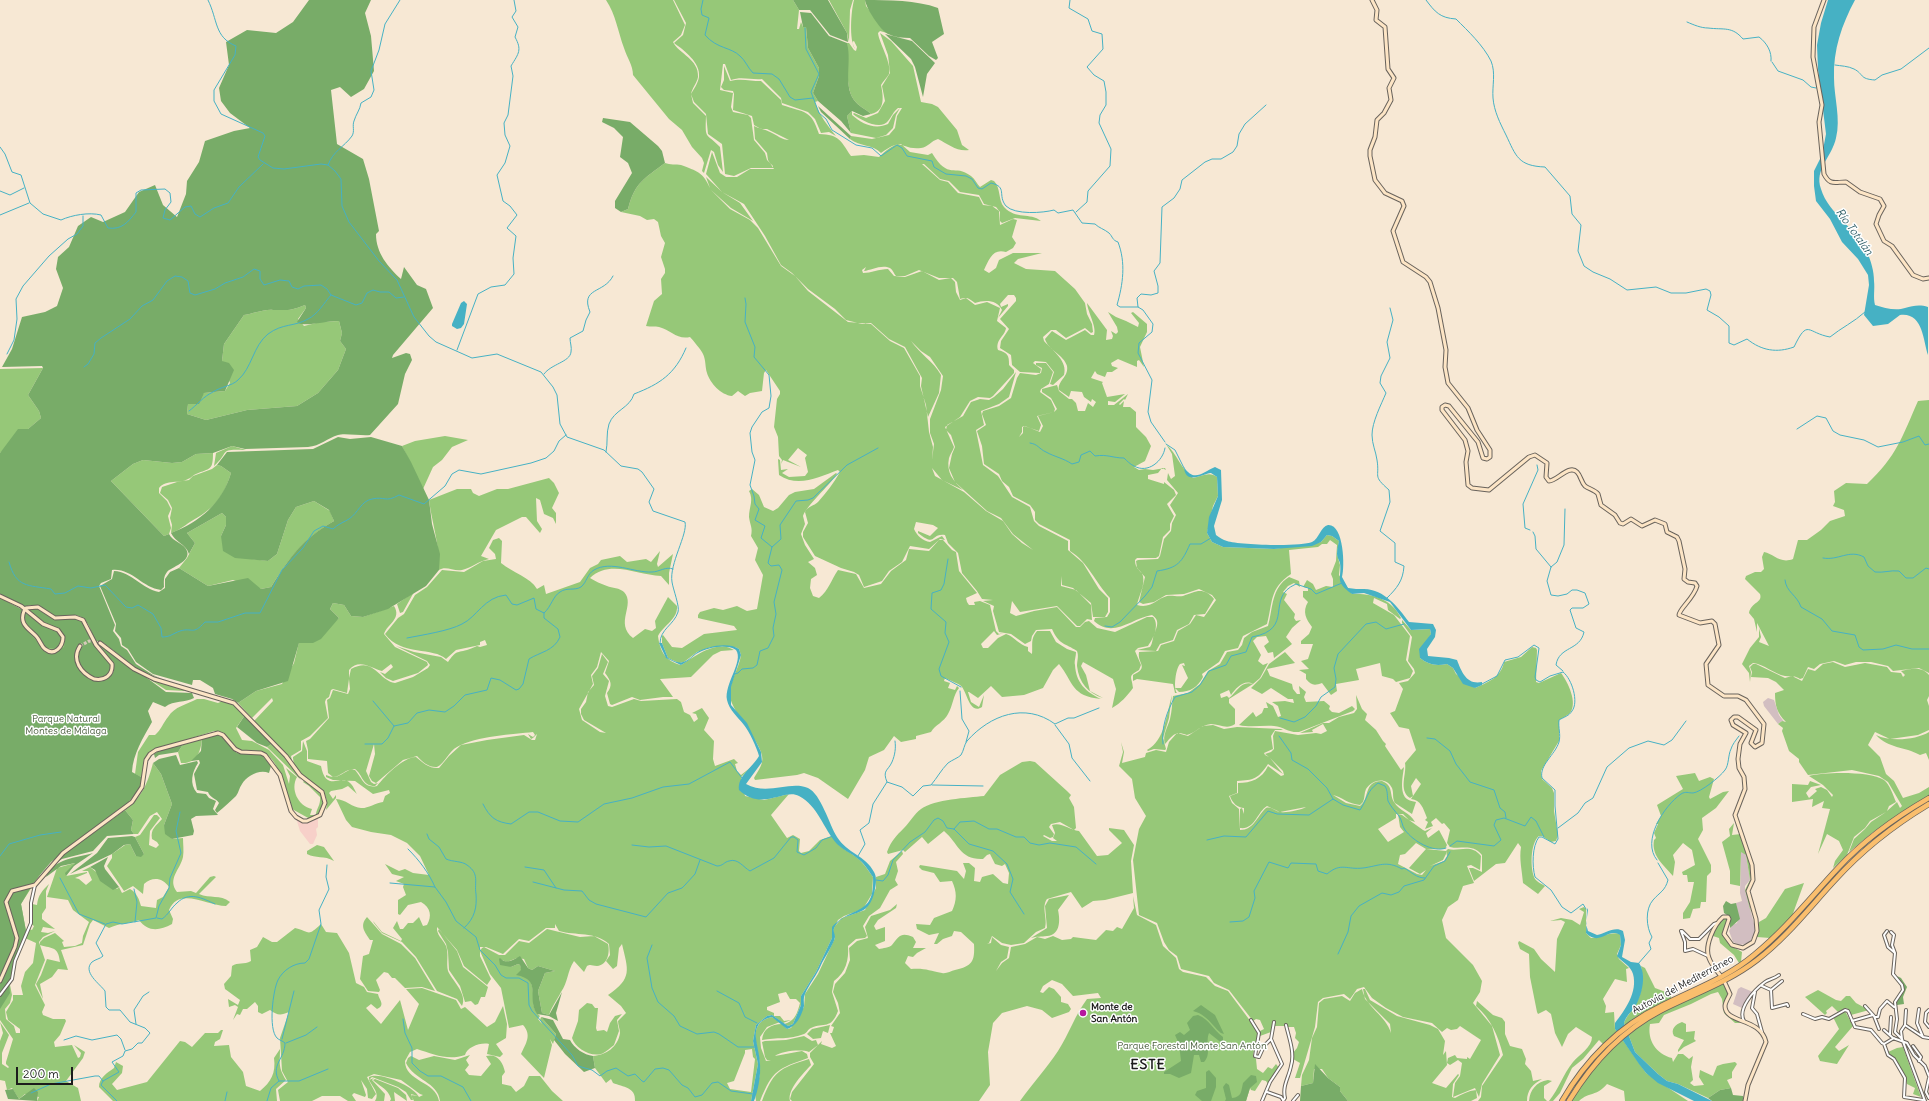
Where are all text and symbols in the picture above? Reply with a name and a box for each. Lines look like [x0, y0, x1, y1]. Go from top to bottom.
water label: Río Totalán [1833, 206, 1875, 258]
park label: Parque Natural Montes de Málaga [25, 713, 107, 736]
street label: Autovía del Mediterráneo [1630, 953, 1736, 1017]
place label: Monte de San Antón [1091, 1001, 1137, 1024]
marker: Monte de San Antón [1078, 1008, 1088, 1018]
park label: Parque Forestal Monte San Antón [1117, 1040, 1267, 1052]
district label: ESTE [1130, 1057, 1166, 1073]
scale bar [18, 1059, 75, 1085]
text: 200 m [23, 1066, 59, 1081]

